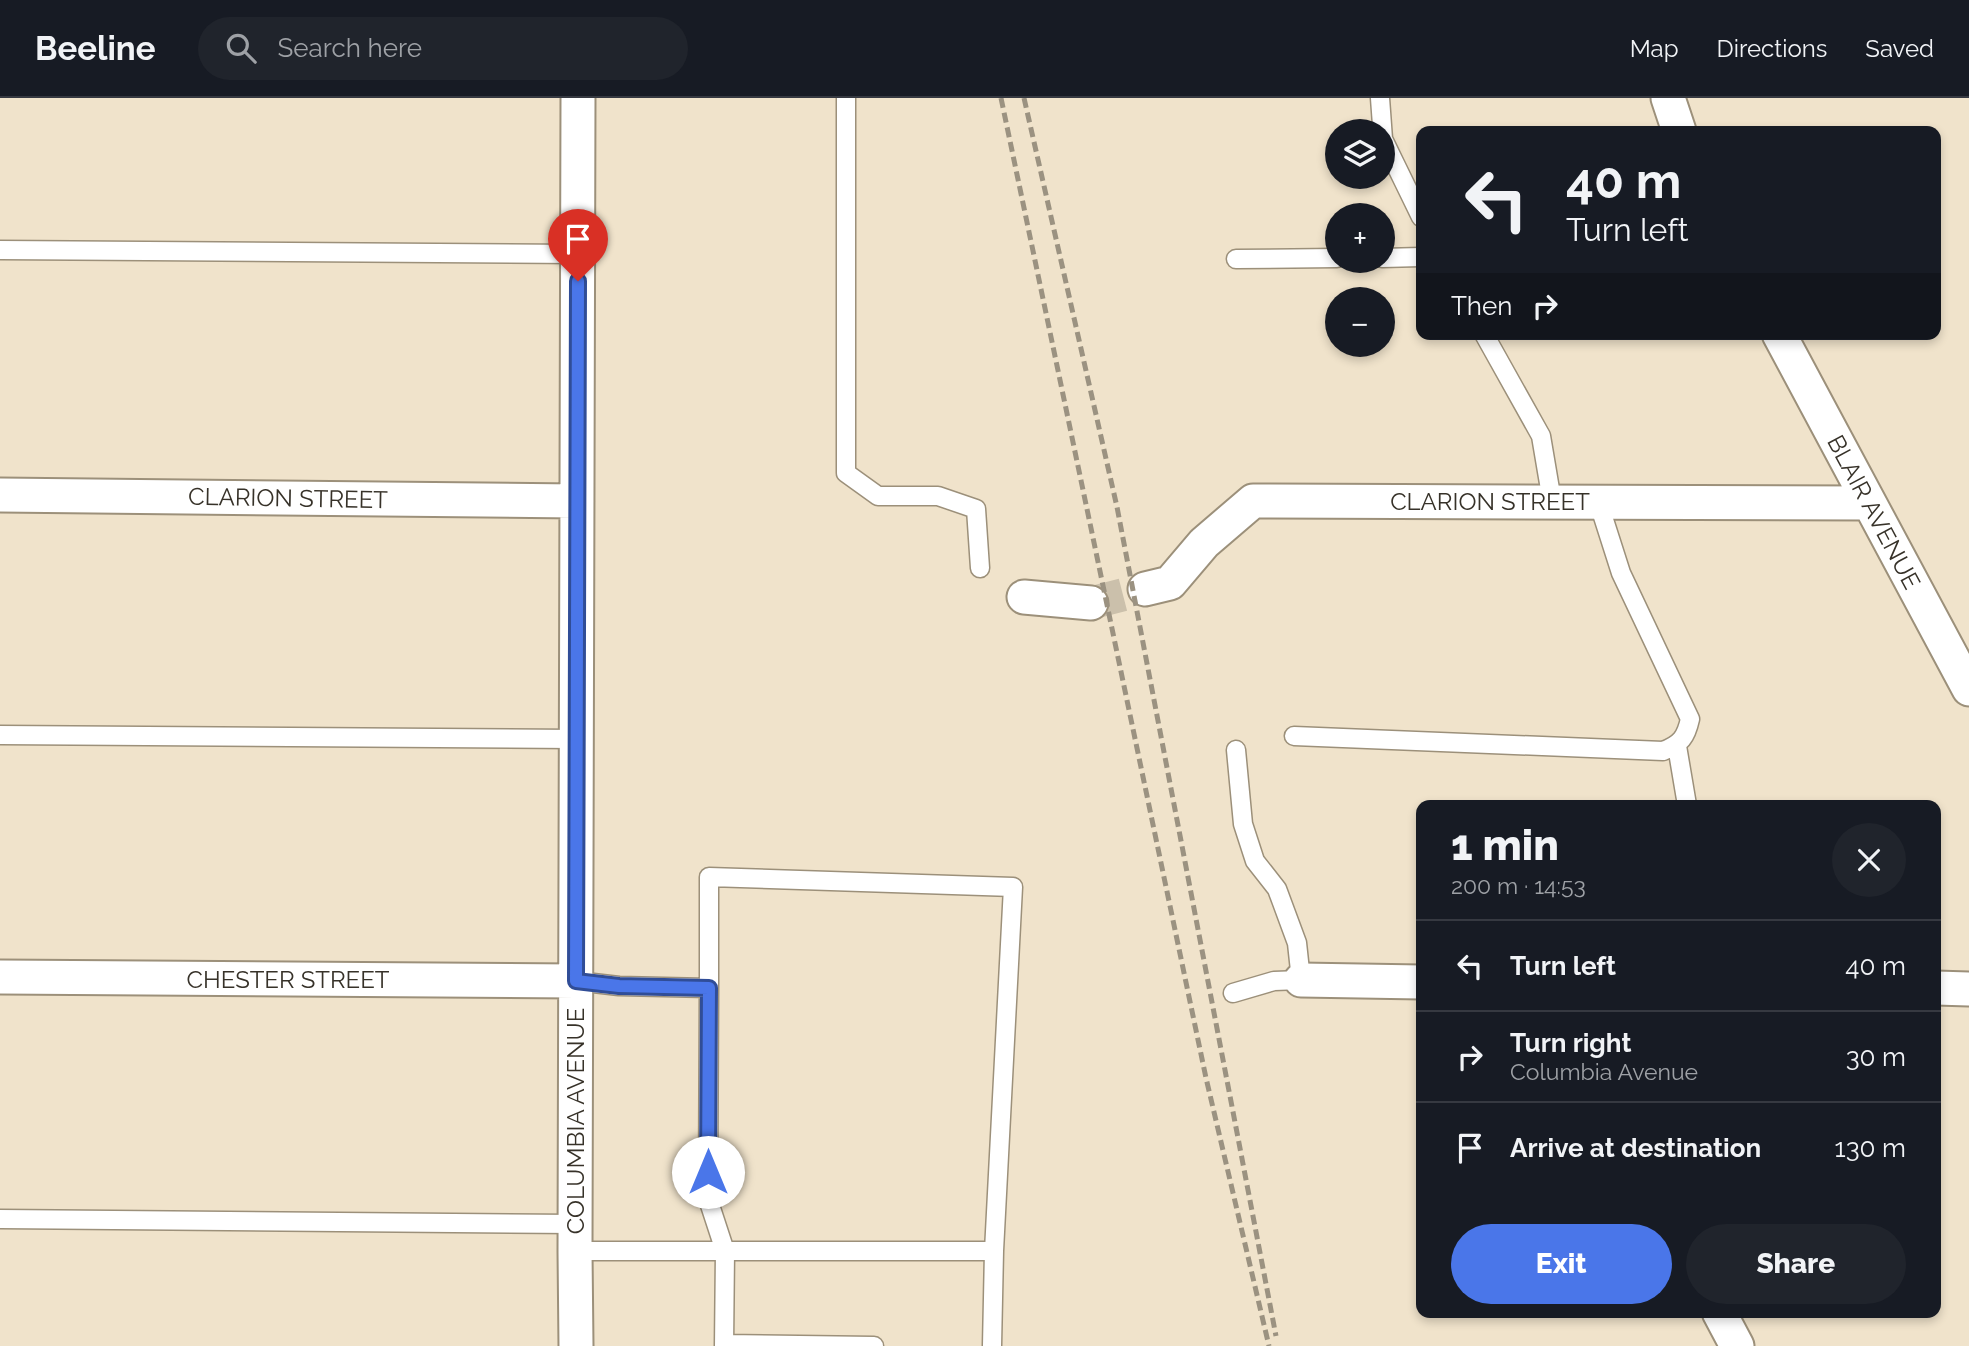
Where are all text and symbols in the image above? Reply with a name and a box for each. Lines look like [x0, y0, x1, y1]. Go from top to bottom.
search box [198, 17, 688, 80]
text: Beeline [35, 29, 156, 68]
icon: search [222, 29, 260, 67]
text: Search here [278, 33, 422, 63]
text: Map [1630, 34, 1679, 63]
text: Directions [1717, 34, 1827, 63]
text: Saved [1865, 34, 1934, 63]
map controls [1325, 119, 1395, 357]
button: layers [1325, 119, 1395, 189]
text: 40 m [1566, 152, 1681, 209]
icon: left [1451, 154, 1542, 245]
button: + [1325, 203, 1395, 273]
pin [548, 209, 608, 281]
text: Turn left [1566, 211, 1688, 248]
icon: arrive [559, 220, 597, 258]
button: − [1325, 287, 1395, 357]
icon: right [1526, 287, 1564, 325]
text: Then [1451, 291, 1512, 321]
street label: BLAIR AVENUE [1821, 430, 1927, 594]
street label: CLARION STREET [188, 482, 388, 514]
street label: CLARION STREET [1390, 487, 1590, 516]
text: 1 min [1451, 821, 1559, 870]
button: close [1832, 823, 1906, 897]
text: 200 m · 14:53 [1451, 872, 1586, 899]
icon: left [1451, 947, 1489, 985]
text: Turn left [1510, 951, 1616, 981]
text: 40 m [1845, 951, 1906, 981]
street label: CHESTER STREET [187, 965, 390, 994]
street label: COLUMBIA AVENUE [561, 1008, 590, 1234]
text: Turn right [1510, 1028, 1631, 1058]
icon: right [1451, 1038, 1489, 1076]
text: 30 m [1846, 1042, 1906, 1072]
text: Columbia Avenue [1510, 1058, 1698, 1085]
icon: arrive [1451, 1129, 1489, 1167]
text: Arrive at destination [1510, 1133, 1761, 1163]
text: 130 m [1835, 1133, 1906, 1163]
position arrow [671, 1135, 745, 1209]
button: Exit [1451, 1224, 1672, 1304]
button: Share [1686, 1224, 1906, 1304]

